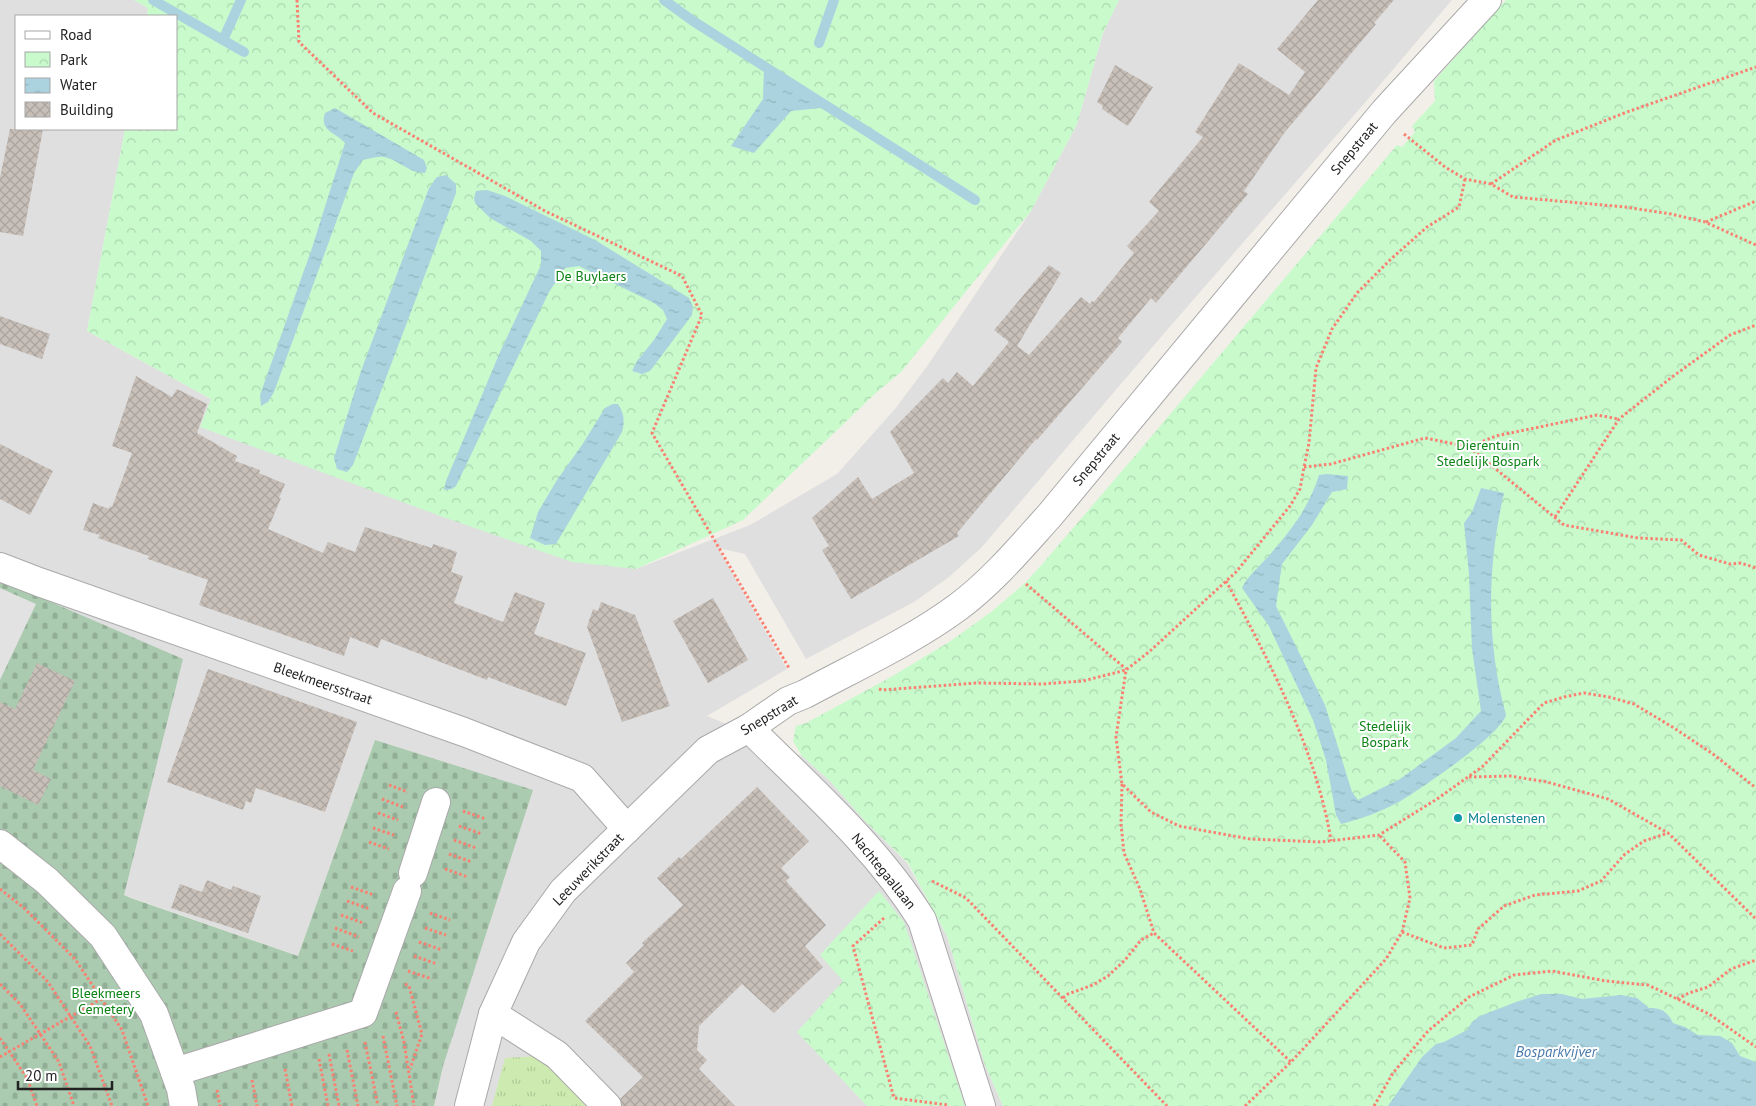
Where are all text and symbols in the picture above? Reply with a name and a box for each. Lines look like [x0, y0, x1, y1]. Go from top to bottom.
legend [15, 15, 178, 130]
text: Road [60, 25, 92, 44]
text: Park [60, 50, 88, 69]
text: Water [60, 75, 97, 94]
text: Building [60, 100, 114, 119]
street label: Snepstraat [1327, 118, 1382, 178]
park label: De Buylaers [555, 267, 627, 285]
street label: Snepstraat [1069, 429, 1124, 489]
park label: Dierentuin Stedelijk Bospark [1437, 436, 1540, 470]
street label: Bleekmeersstraat [271, 658, 375, 708]
street label: Snepstraat [737, 691, 801, 739]
park label: Stedelijk Bospark [1359, 717, 1411, 751]
place label: Molenstenen [1468, 809, 1545, 827]
marker: Molenstenen [1452, 812, 1464, 824]
street label: Leeuwerikstraat [549, 829, 627, 909]
street label: Nachtegaallaan [848, 829, 920, 913]
park label: Bleekmeers Cemetery [71, 984, 141, 1018]
water label: Bosparkvijver [1516, 1042, 1598, 1061]
scale bar [18, 1058, 111, 1090]
text: 20 m [25, 1066, 58, 1085]

